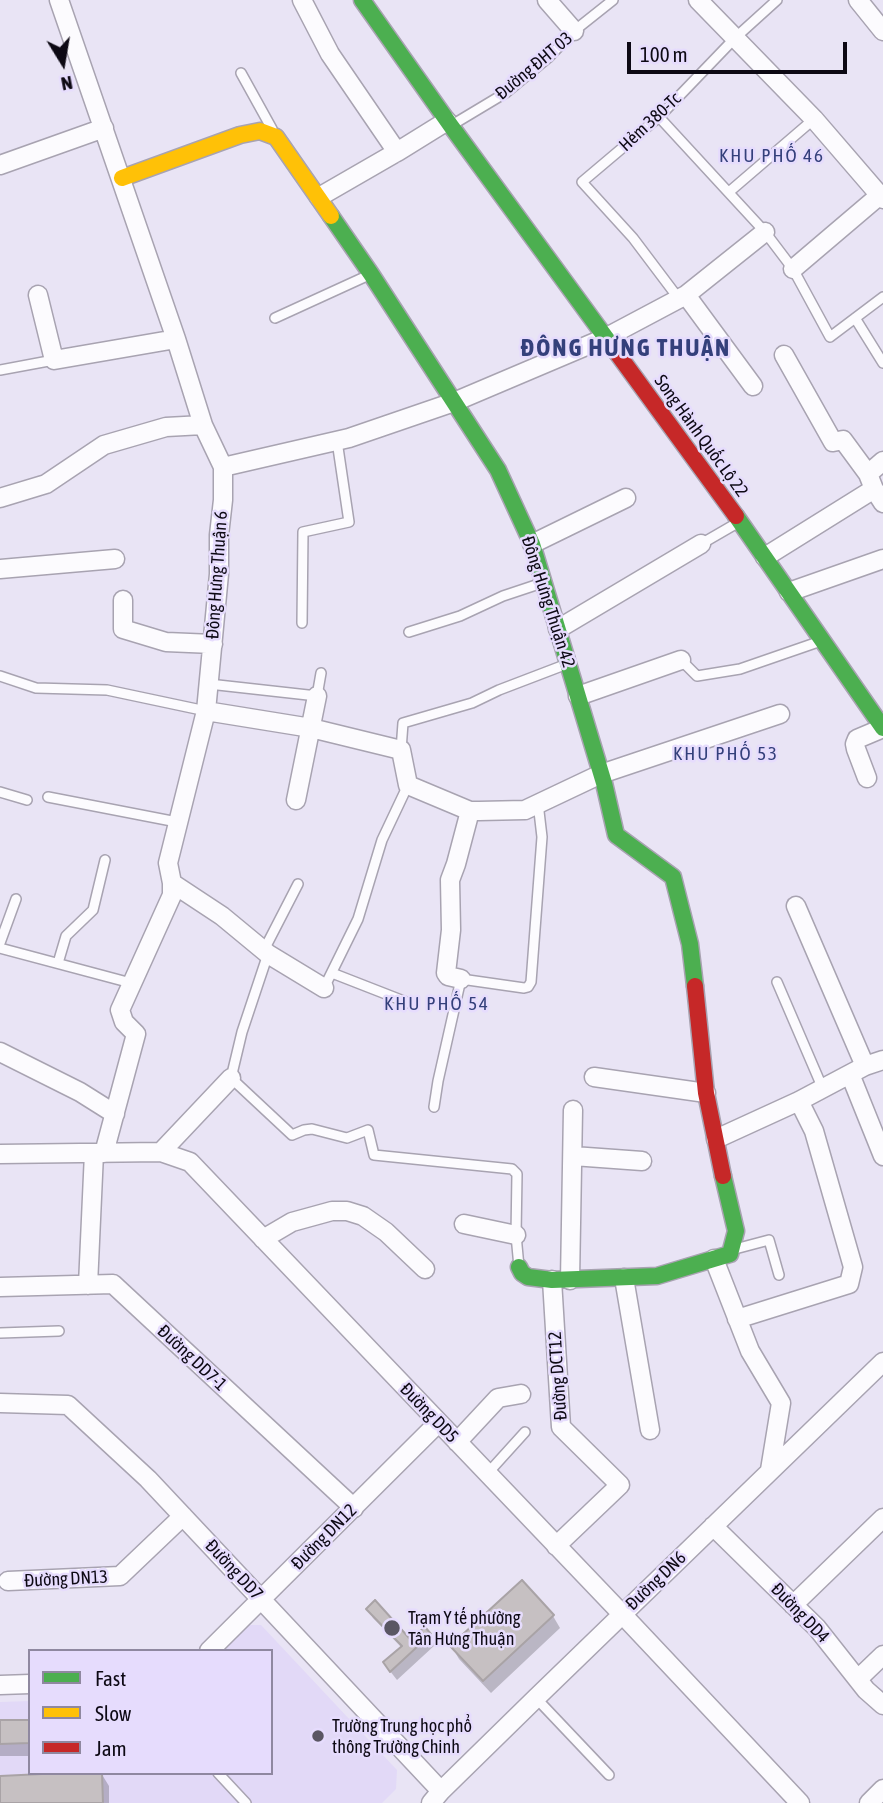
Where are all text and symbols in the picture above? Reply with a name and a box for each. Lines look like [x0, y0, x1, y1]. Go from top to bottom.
north arrow [28, 28, 98, 98]
street label: Đường ĐHT 03 [491, 28, 577, 104]
scale bar [631, 28, 852, 72]
text: 100 m [640, 42, 688, 66]
text: N [59, 72, 75, 95]
street label: Hẻm 380-Tc [615, 88, 685, 156]
district label: KHU PHỐ 46 [720, 145, 824, 167]
district label: ĐÔNG HƯNG THUẬN [523, 334, 729, 362]
street label: Song Hành Quốc Lộ 22 [650, 371, 752, 501]
street label: Đông Hưng Thuận 6 [202, 510, 232, 640]
street label: Đông Hưng Thuận 42 [517, 534, 579, 670]
district label: KHU PHỐ 53 [674, 743, 778, 765]
district label: KHU PHỐ 54 [385, 993, 489, 1015]
street label: Đường DD7-1 [153, 1320, 231, 1396]
street label: Đường DCT12 [544, 1331, 572, 1421]
street label: Đường DD5 [395, 1379, 463, 1447]
street label: Đường DN12 [287, 1500, 361, 1574]
street label: Đường DD7 [201, 1535, 267, 1605]
street label: Đường DN6 [621, 1547, 691, 1615]
street label: Đường DN13 [24, 1566, 108, 1592]
street label: Đường DD4 [766, 1579, 834, 1647]
place label: Trạm Y tế phường Tân Hưng Thuận [408, 1607, 521, 1650]
marker: Trạm Y tế phường Tân Hưng Thuận [382, 1618, 402, 1638]
legend [28, 1649, 273, 1775]
text: Fast [95, 1666, 126, 1690]
text: Slow [95, 1701, 131, 1725]
place label: Trường Trung học phổ thông Trường Chinh [332, 1715, 472, 1758]
marker: Trường Trung học phổ thông Trường Chinh [310, 1728, 326, 1744]
text: Jam [95, 1736, 127, 1760]

